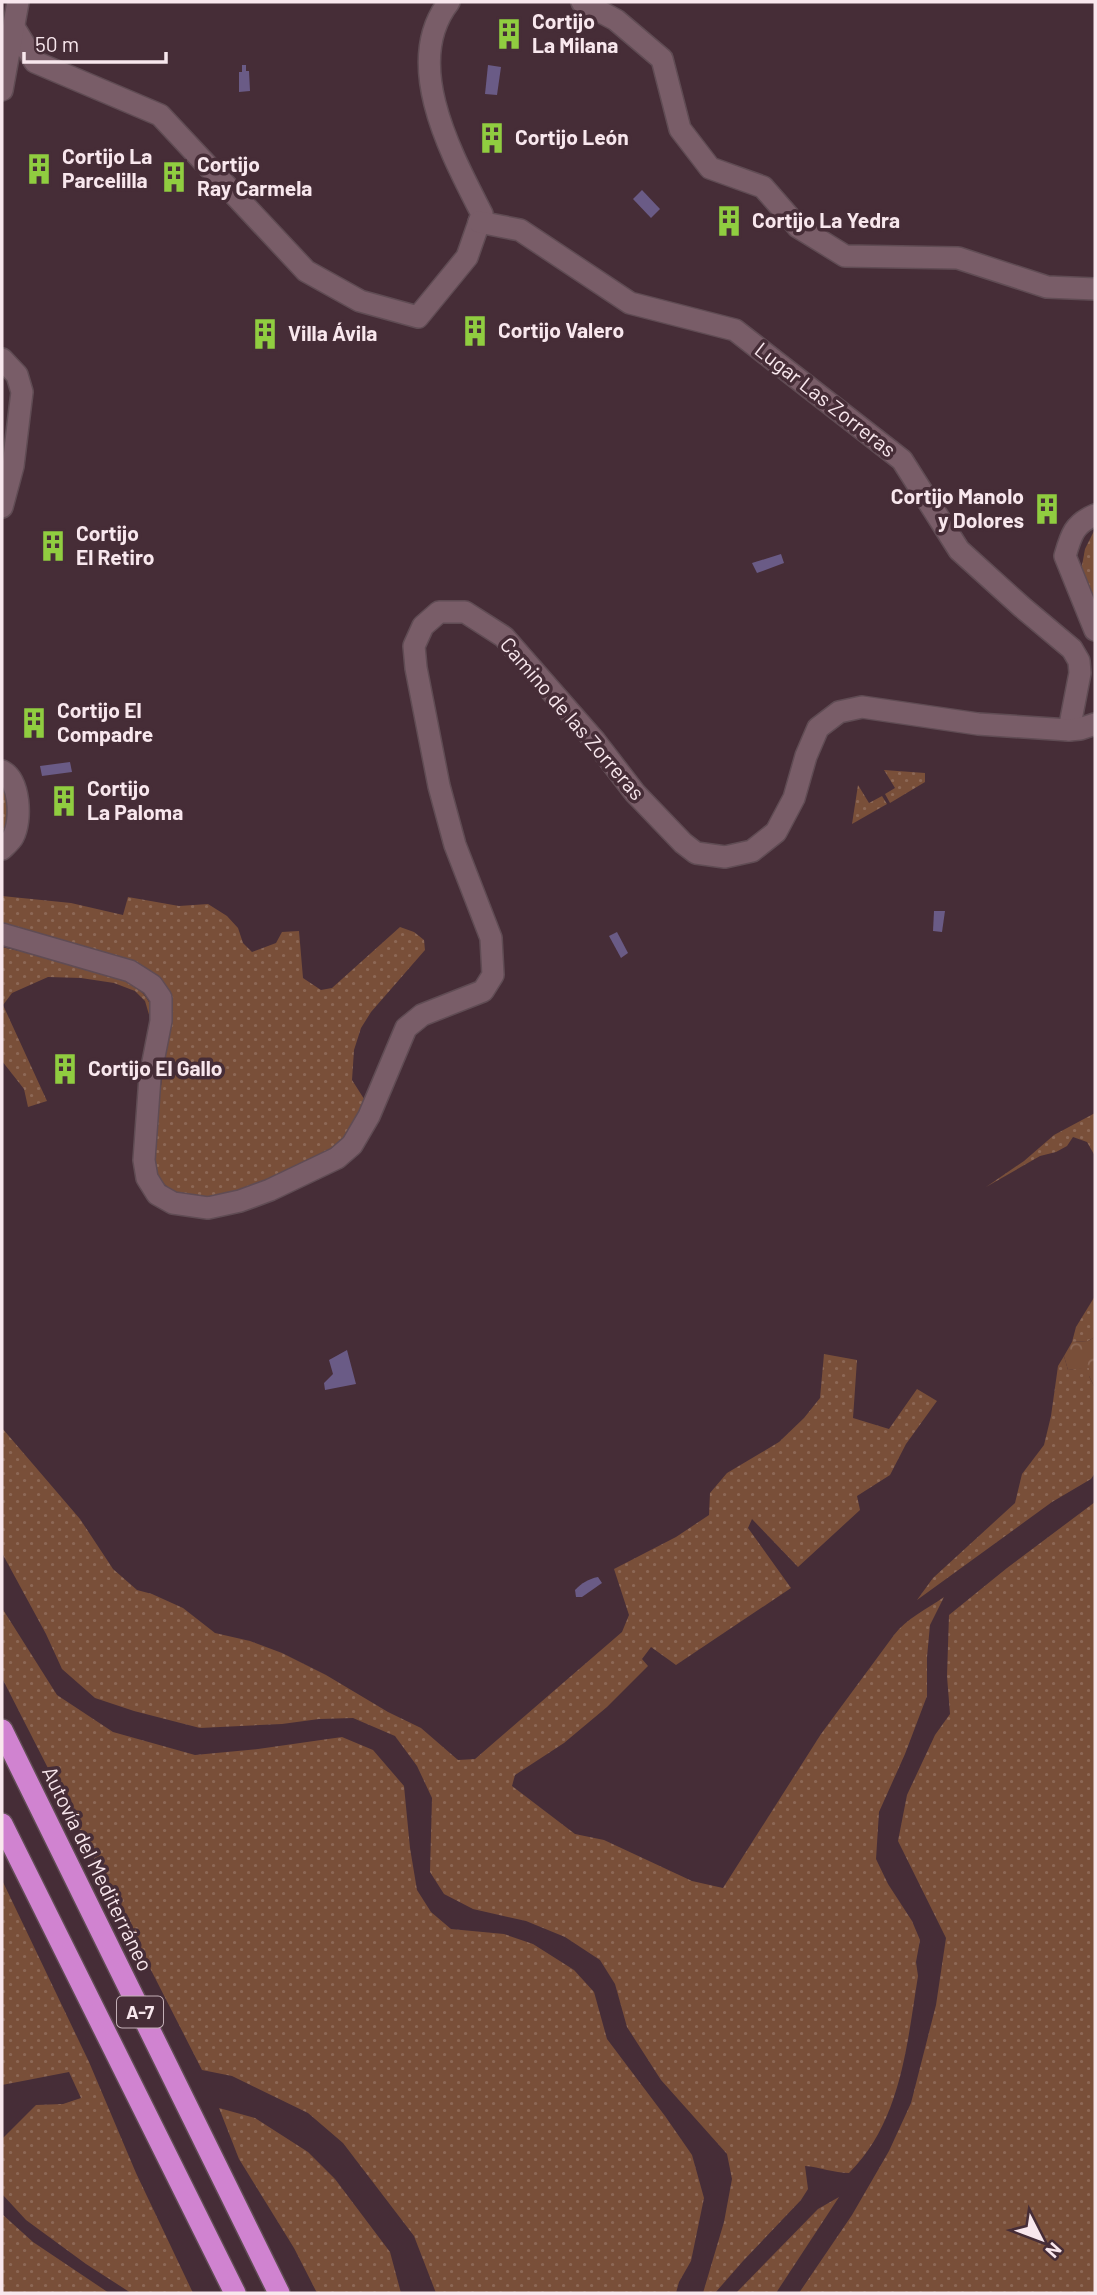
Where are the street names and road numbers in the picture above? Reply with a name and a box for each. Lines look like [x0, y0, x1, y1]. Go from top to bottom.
street label: Lugar Las Zorreras [751, 336, 901, 462]
street label: Camino de las Zorreras [496, 632, 651, 804]
street label: Autovía del Mediterráneo [38, 1762, 159, 1975]
road number: A-7 [117, 1996, 163, 2028]

